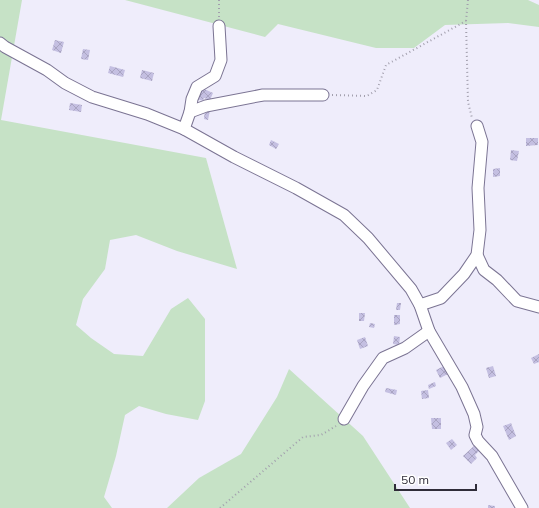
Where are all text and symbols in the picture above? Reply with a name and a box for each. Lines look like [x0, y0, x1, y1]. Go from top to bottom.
scale bar [395, 466, 476, 492]
text: 50 m [401, 472, 429, 487]

